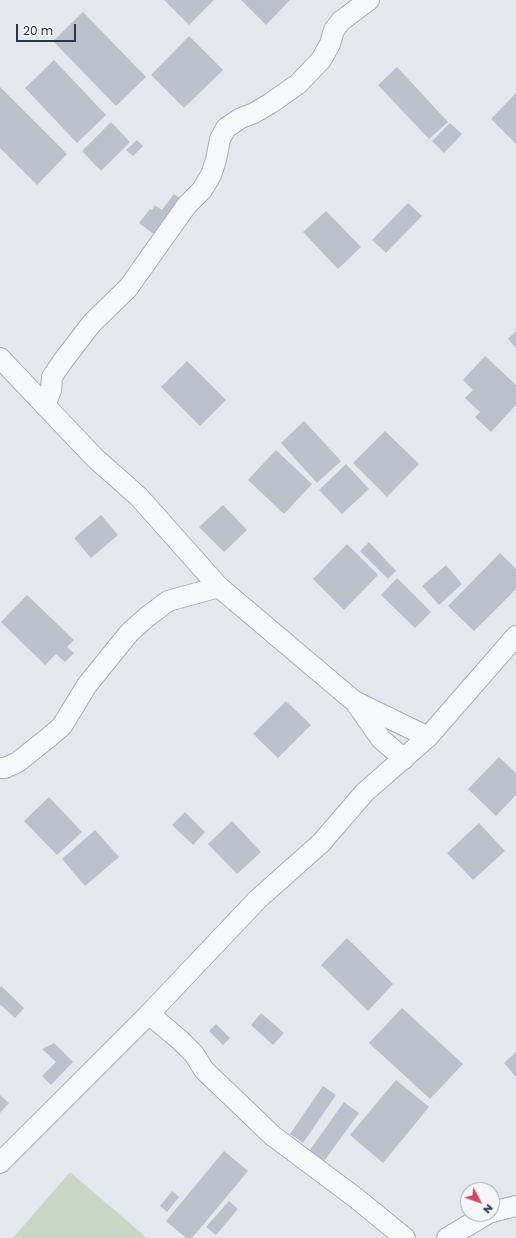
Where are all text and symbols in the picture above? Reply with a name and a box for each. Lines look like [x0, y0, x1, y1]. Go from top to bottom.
scale bar [18, 16, 78, 42]
text: 20 m [23, 22, 53, 39]
north arrow [460, 1182, 500, 1222]
text: N [480, 1201, 497, 1218]

